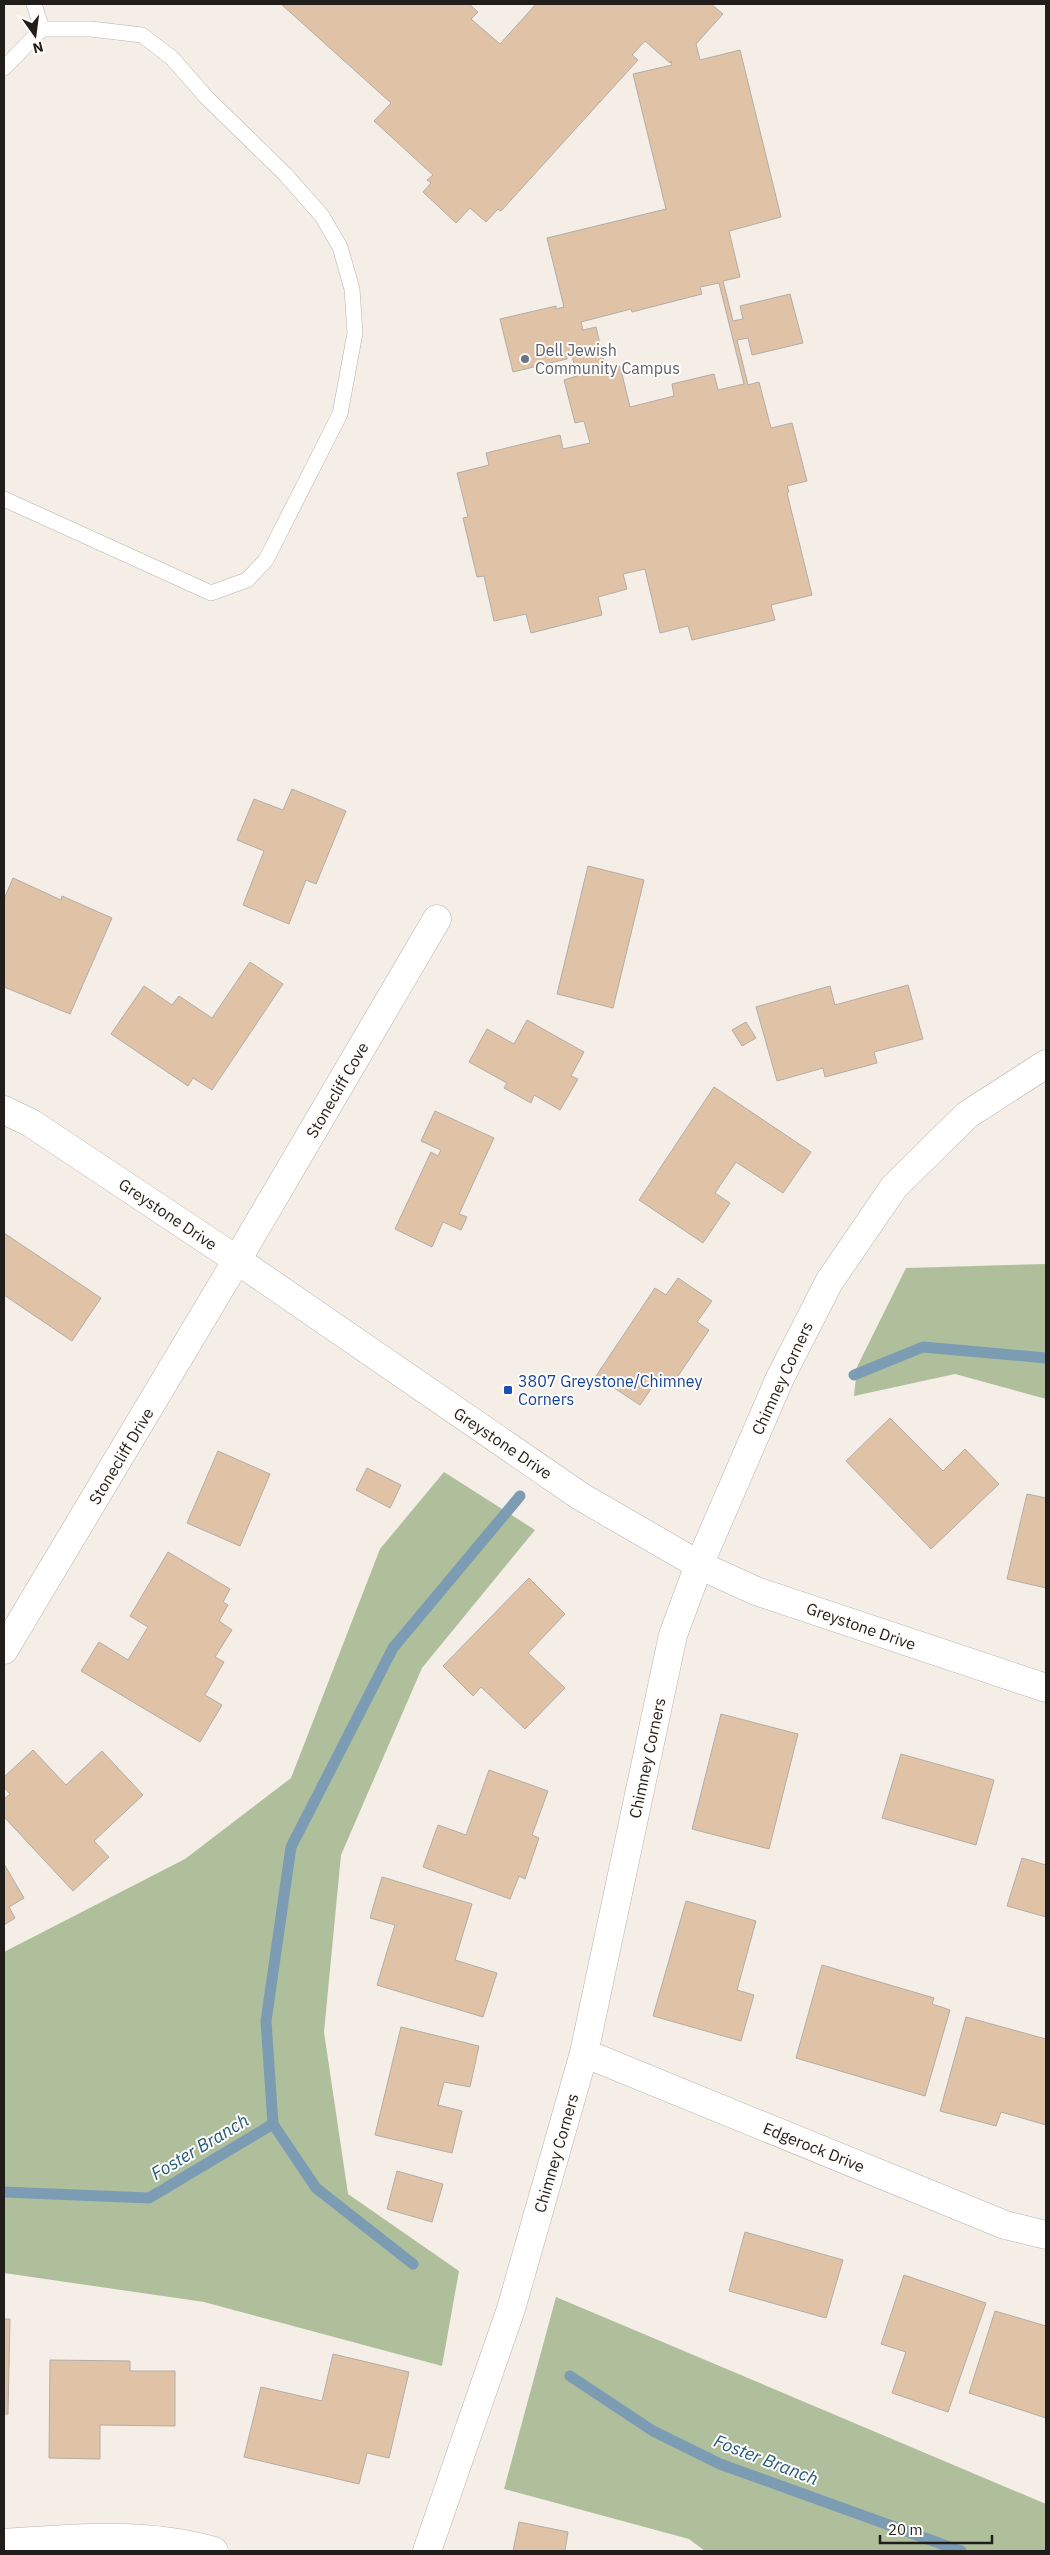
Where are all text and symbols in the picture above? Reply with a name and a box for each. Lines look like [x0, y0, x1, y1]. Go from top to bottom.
north arrow [10, 10, 60, 60]
text: N [31, 38, 45, 58]
place label: Dell Jewish Community Campus [535, 340, 680, 378]
marker: Dell Jewish Community Campus [519, 353, 531, 365]
street label: Stonecliff Cove [301, 1038, 373, 1142]
street label: Greystone Drive [115, 1174, 221, 1254]
street label: Chimney Corners [747, 1318, 817, 1438]
place label: 3807 Greystone/Chimney Corners [518, 1371, 702, 1409]
marker: 3807 Greystone/Chimney Corners [502, 1384, 514, 1396]
street label: Greystone Drive [450, 1403, 556, 1483]
street label: Stonecliff Drive [84, 1404, 158, 1508]
street label: Greystone Drive [804, 1598, 919, 1654]
street label: Chimney Corners [624, 1696, 670, 1820]
street label: Chimney Corners [529, 2091, 583, 2215]
water label: Foster Branch [147, 2108, 253, 2185]
street label: Edgerock Drive [760, 2118, 868, 2177]
water label: Foster Branch [711, 2429, 822, 2490]
scale bar [880, 2512, 992, 2544]
text: 20 m [888, 2520, 923, 2539]

